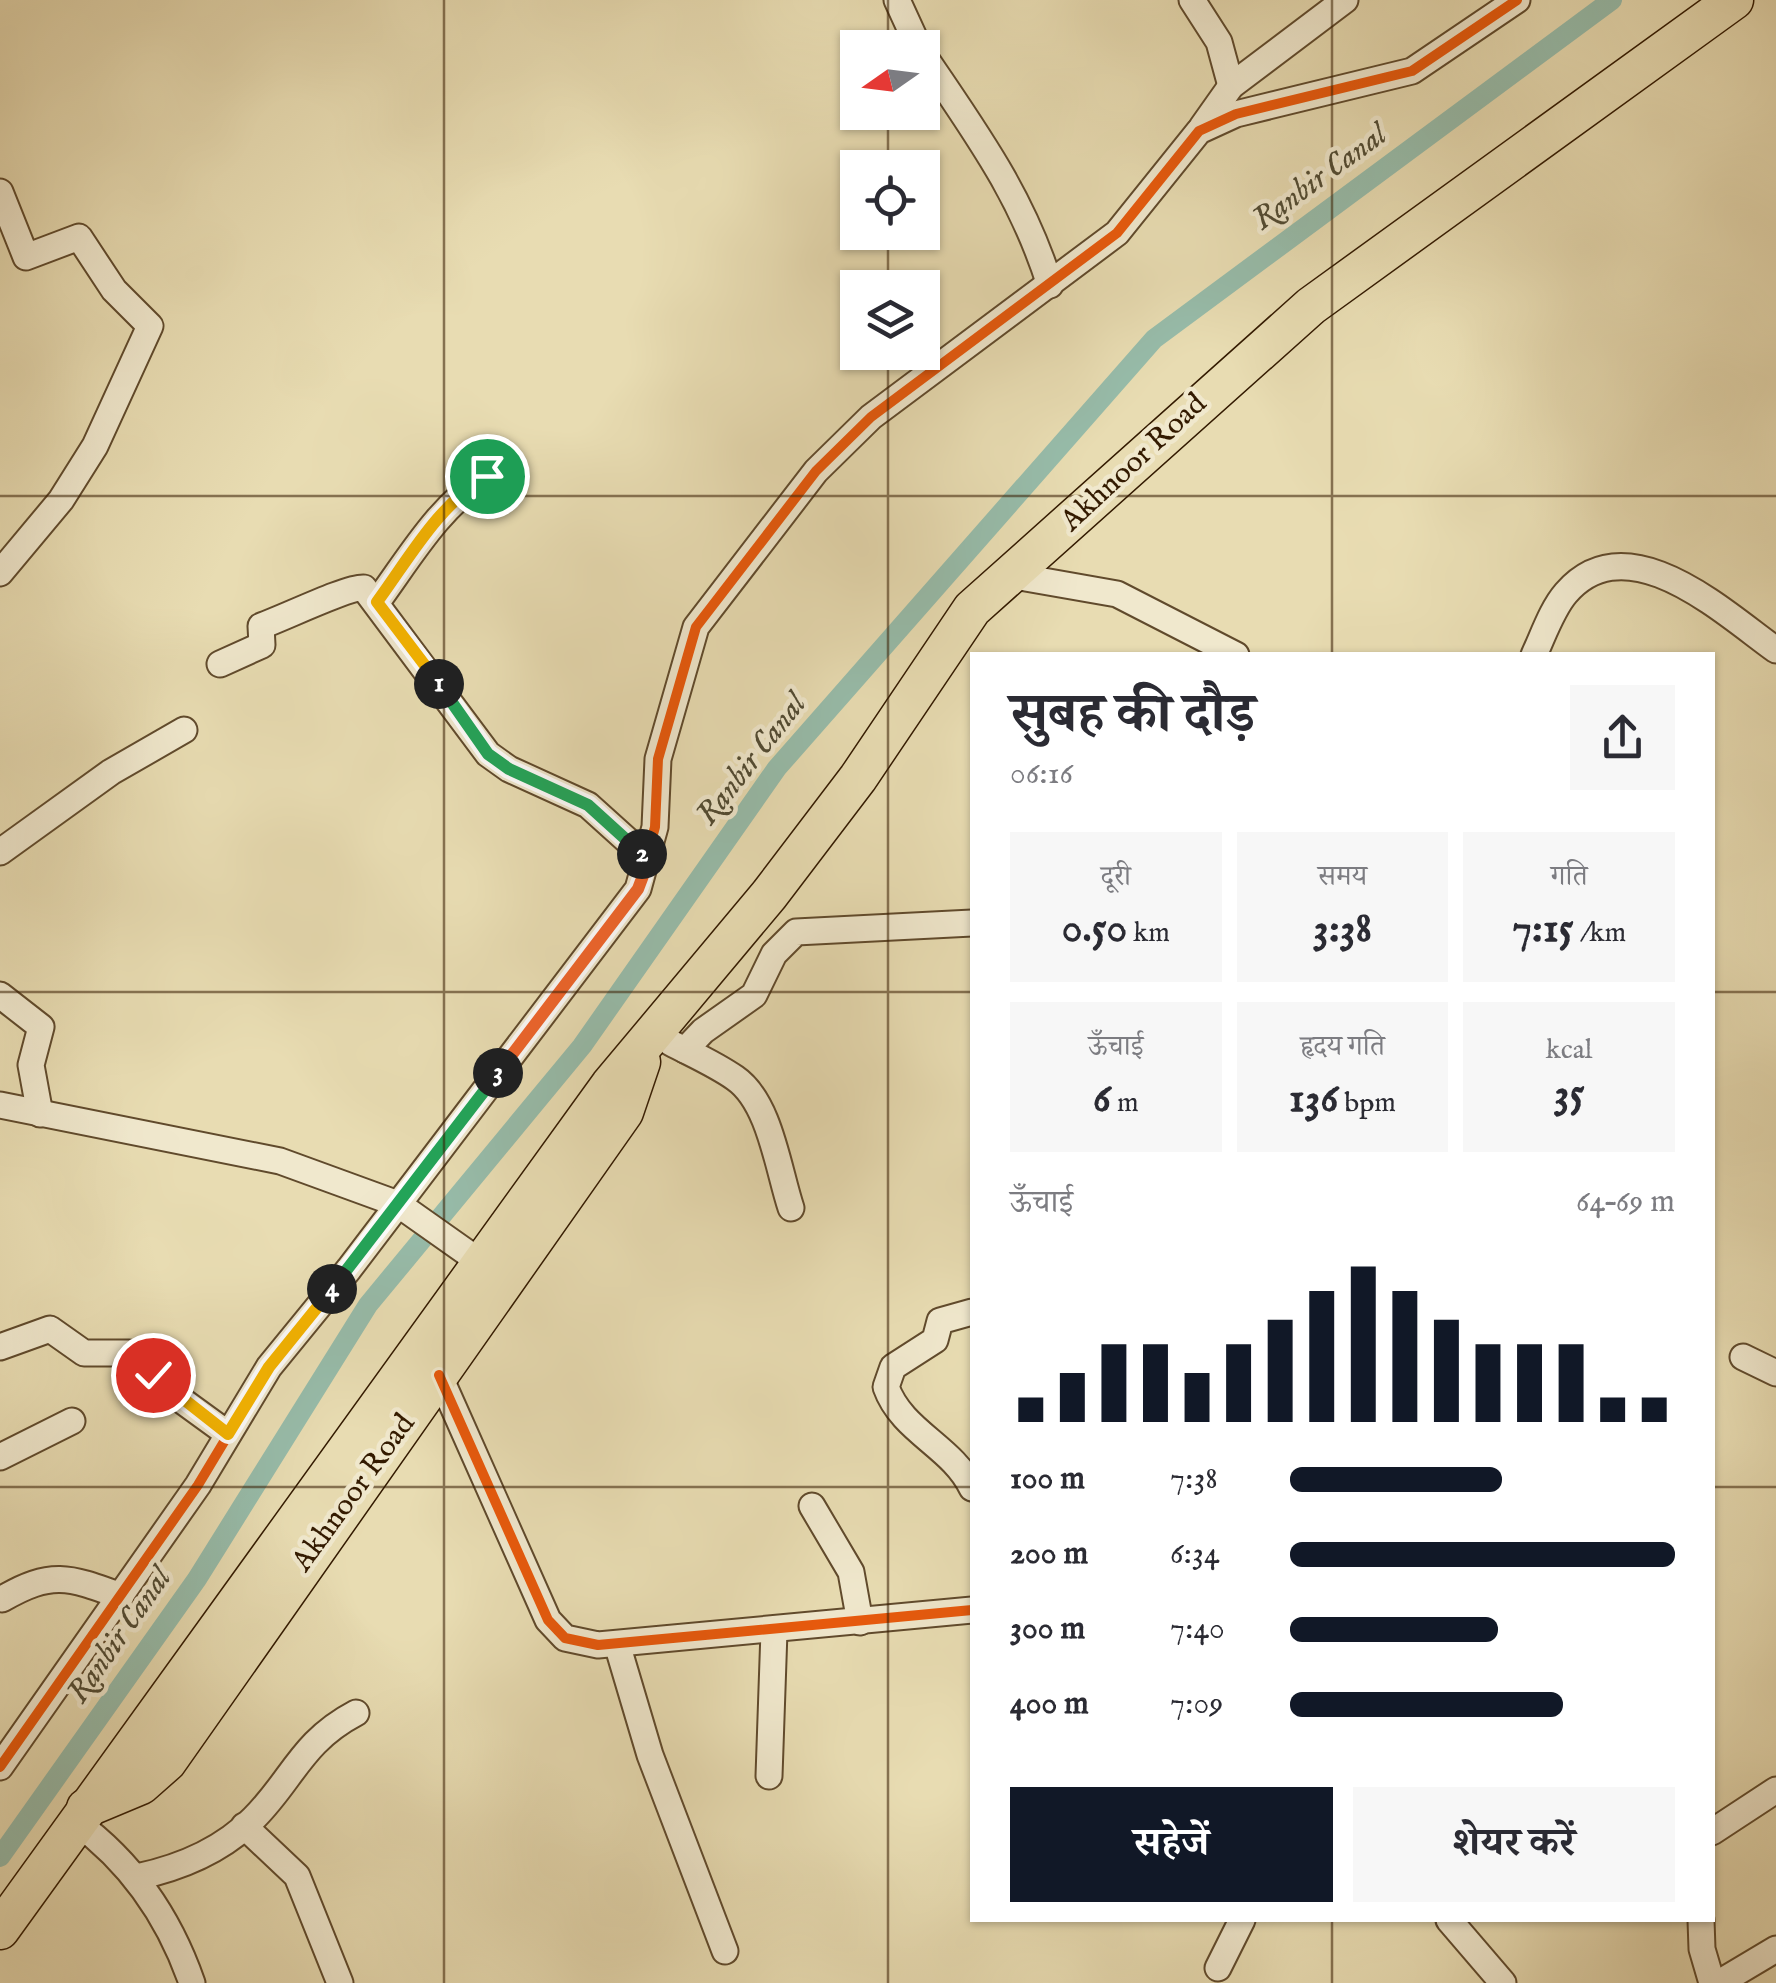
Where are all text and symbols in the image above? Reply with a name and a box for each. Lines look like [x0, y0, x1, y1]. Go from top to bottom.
north arrow [840, 30, 940, 130]
map controls [840, 30, 940, 370]
water label: Ranbir Canal [1245, 114, 1397, 241]
button: locate [840, 150, 940, 250]
button: layers [840, 270, 940, 370]
street label: Akhnoor Road [1052, 385, 1216, 541]
pin [445, 434, 530, 519]
icon: arrive [460, 449, 515, 504]
pin: 1 [414, 659, 464, 709]
text: 1 [434, 666, 444, 701]
text: सुबह की दौड़ [1010, 681, 1255, 751]
water label: Ranbir Canal [688, 684, 818, 834]
button: share [1570, 685, 1675, 790]
text: 06:16 [1010, 754, 1073, 795]
pin: 2 [617, 829, 667, 879]
text: 2 [635, 836, 649, 871]
text: दूरी [1101, 860, 1131, 895]
text: समय [1318, 860, 1367, 895]
text: गति [1551, 860, 1587, 895]
text: 0.50 [1062, 903, 1127, 956]
text: 3:38 [1313, 903, 1372, 956]
text: 7:15 [1512, 903, 1574, 956]
text: km [1127, 916, 1170, 951]
text: /km [1574, 916, 1626, 951]
text: ऊँचाई [1088, 1030, 1143, 1065]
text: हृदय गति [1300, 1030, 1385, 1065]
text: kcal [1546, 1033, 1593, 1068]
pin: 3 [473, 1048, 523, 1098]
text: 3 [493, 1055, 503, 1090]
text: 35 [1554, 1068, 1585, 1121]
text: 6 [1093, 1073, 1111, 1126]
text: 136 [1289, 1073, 1338, 1126]
text: m [1111, 1086, 1139, 1121]
text: bpm [1338, 1086, 1396, 1121]
text: 64–69 m [1576, 1182, 1675, 1223]
text: ऊँचाई [1010, 1183, 1073, 1224]
pin: 4 [307, 1264, 357, 1314]
text: 4 [325, 1271, 339, 1306]
pin [111, 1333, 196, 1418]
icon: check [126, 1348, 181, 1403]
street label: Akhnoor Road [283, 1406, 425, 1580]
text: 100 m [1010, 1459, 1085, 1500]
text: 7:38 [1170, 1459, 1218, 1500]
text: 200 m [1010, 1534, 1088, 1575]
text: 6:34 [1170, 1534, 1220, 1575]
water label: Ranbir Canal [58, 1558, 183, 1712]
text: 300 m [1010, 1609, 1085, 1650]
text: 7:40 [1170, 1609, 1225, 1650]
text: 400 m [1010, 1684, 1089, 1725]
text: 7:09 [1170, 1684, 1223, 1725]
button: सहेजें [1010, 1787, 1333, 1902]
button: शेयर करें [1353, 1787, 1675, 1902]

